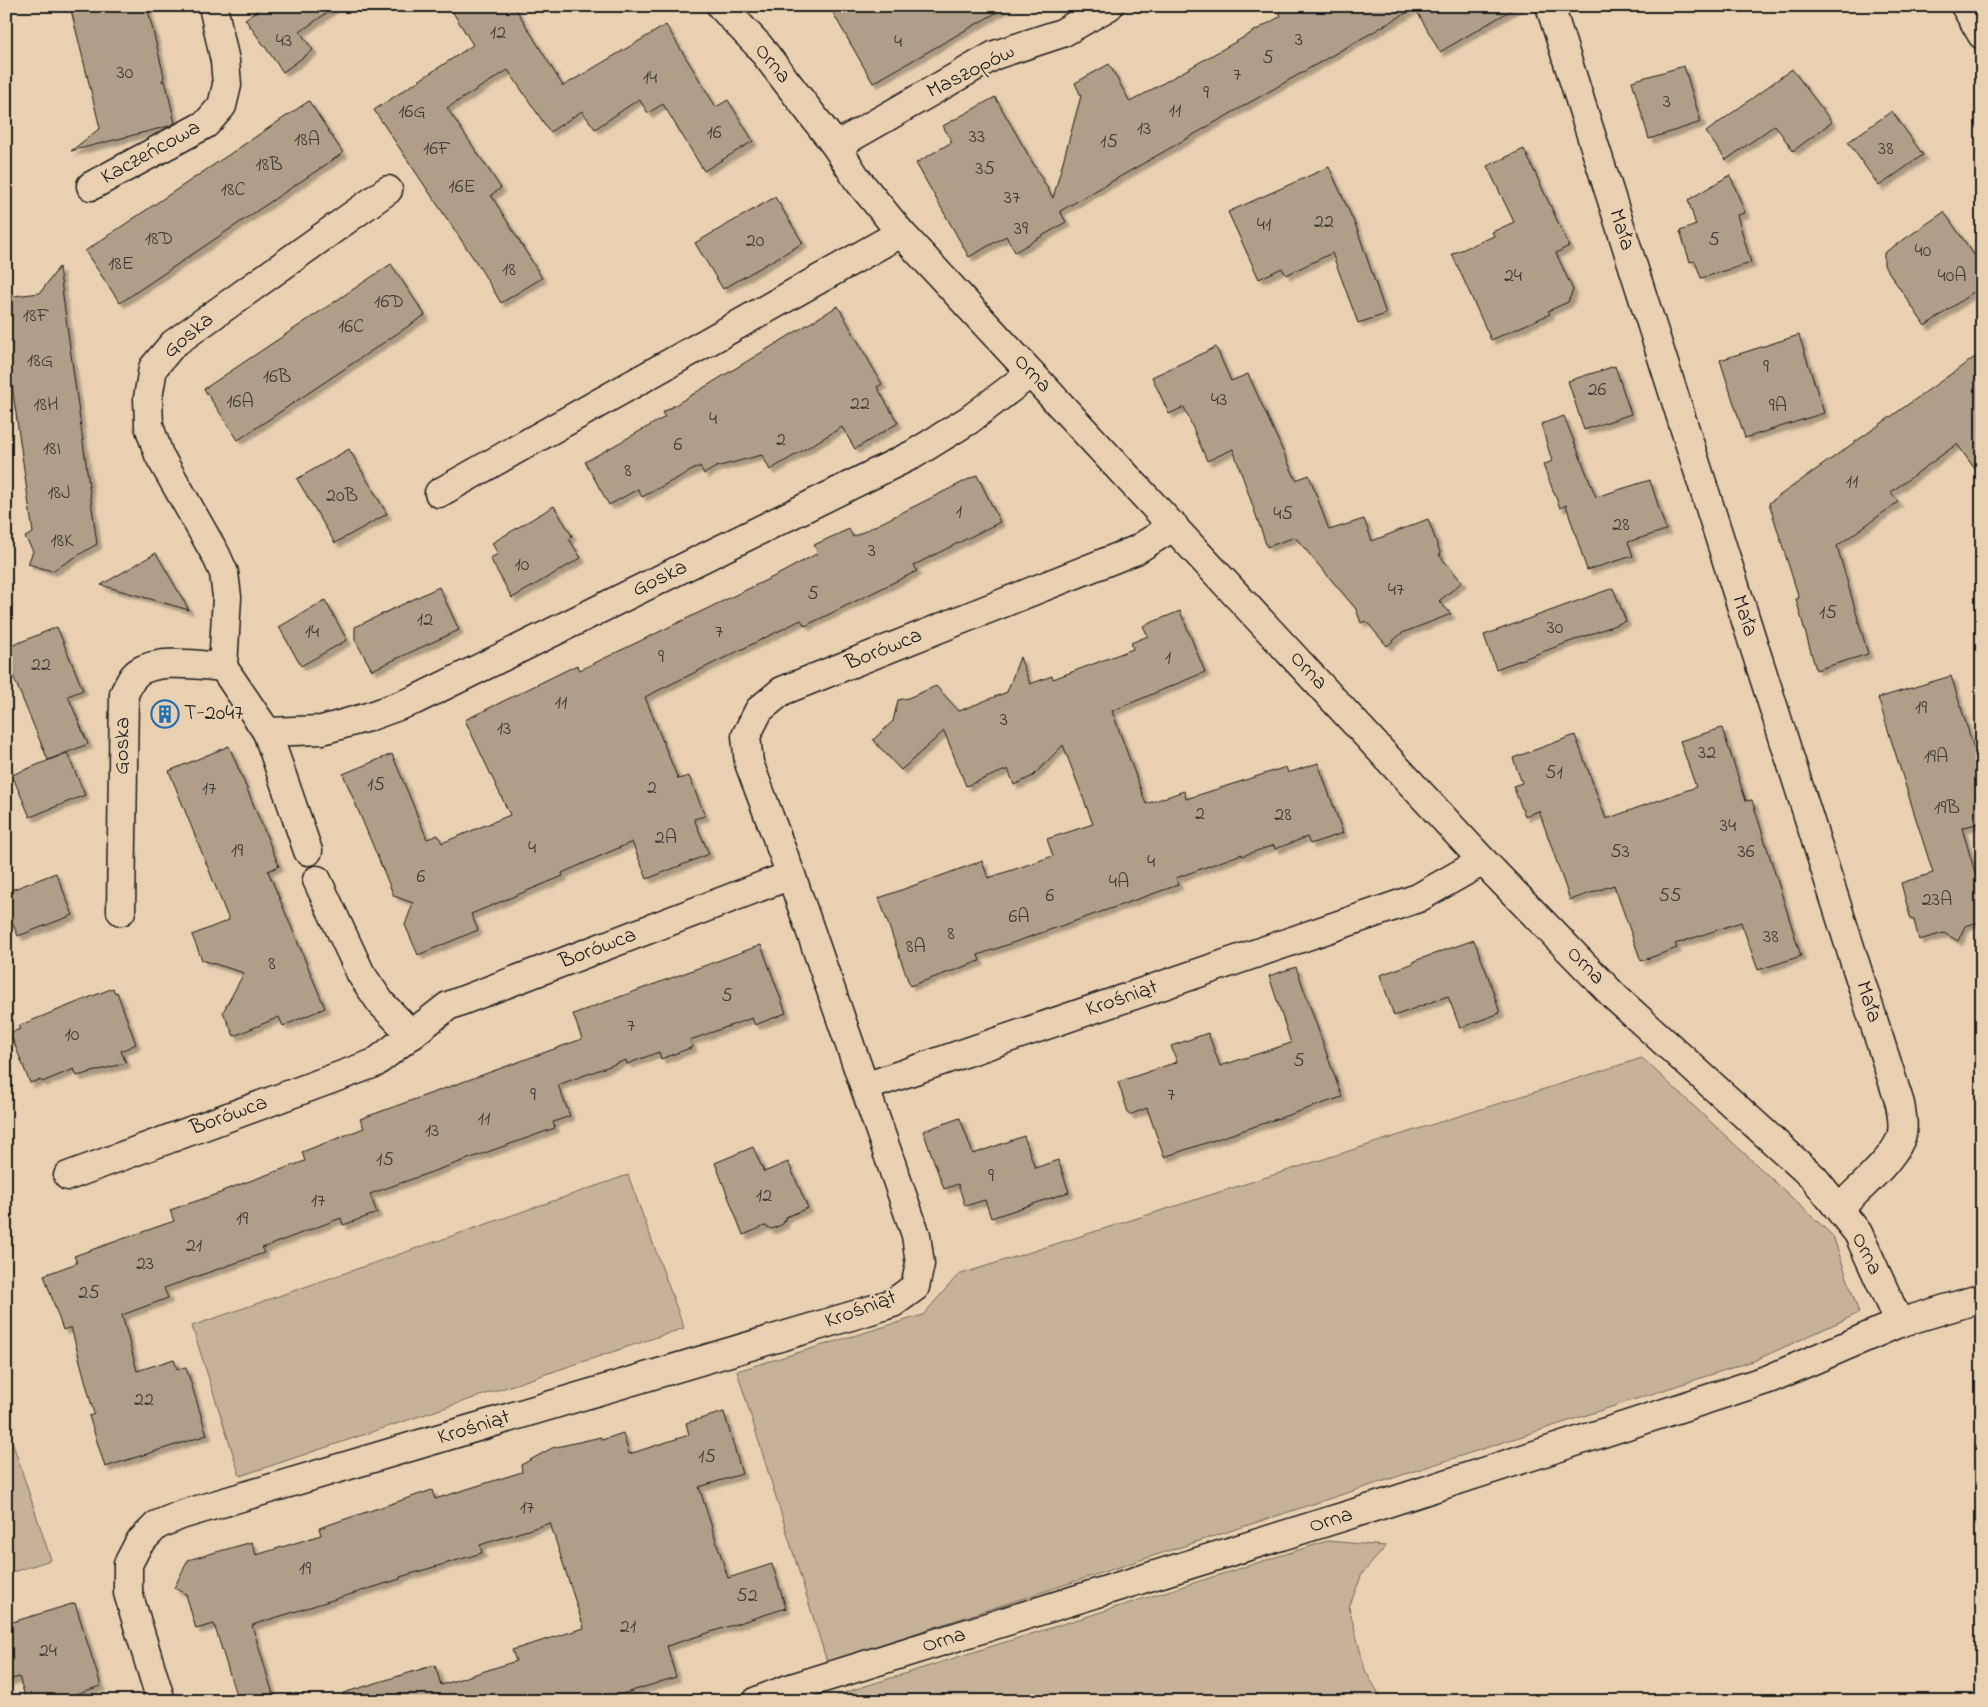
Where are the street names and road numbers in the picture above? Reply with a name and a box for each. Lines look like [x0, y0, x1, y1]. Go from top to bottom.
street label: Maszopów [921, 36, 1021, 108]
street label: Orna [746, 37, 798, 91]
street label: Kaczeńcowa [95, 112, 207, 194]
street label: Mała [1599, 205, 1643, 255]
street label: Goska [157, 305, 221, 367]
street label: Orna [1005, 347, 1059, 401]
street label: Goska [627, 552, 693, 606]
street label: Mała [1722, 591, 1766, 641]
street label: Borówca [840, 620, 927, 680]
street label: Orna [1281, 644, 1335, 698]
street label: Goska [106, 717, 140, 775]
street label: Borówca [554, 920, 641, 979]
street label: Orna [1558, 939, 1612, 993]
street label: Krośniąt [1082, 972, 1163, 1026]
street label: Mała [1846, 977, 1890, 1027]
street label: Borówca [185, 1087, 272, 1145]
street label: Orna [1842, 1227, 1890, 1281]
street label: Krośniąt [821, 1282, 902, 1338]
street label: Krośniąt [434, 1402, 515, 1454]
street label: Orna [1305, 1499, 1357, 1543]
street label: Orna [918, 1619, 970, 1663]

